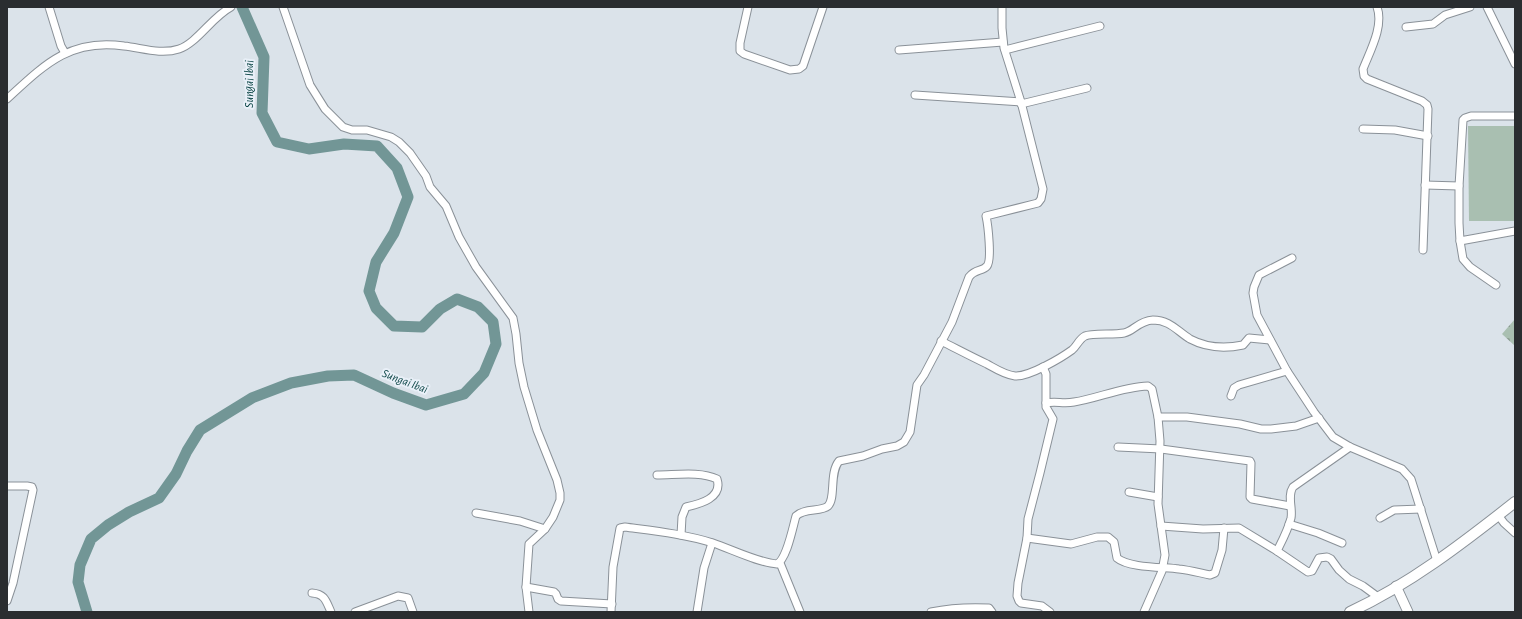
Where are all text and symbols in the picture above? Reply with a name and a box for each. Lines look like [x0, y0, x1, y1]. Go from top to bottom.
water label: Sungai Ibai [243, 60, 255, 108]
water label: Sungai Ibai [381, 367, 430, 395]

